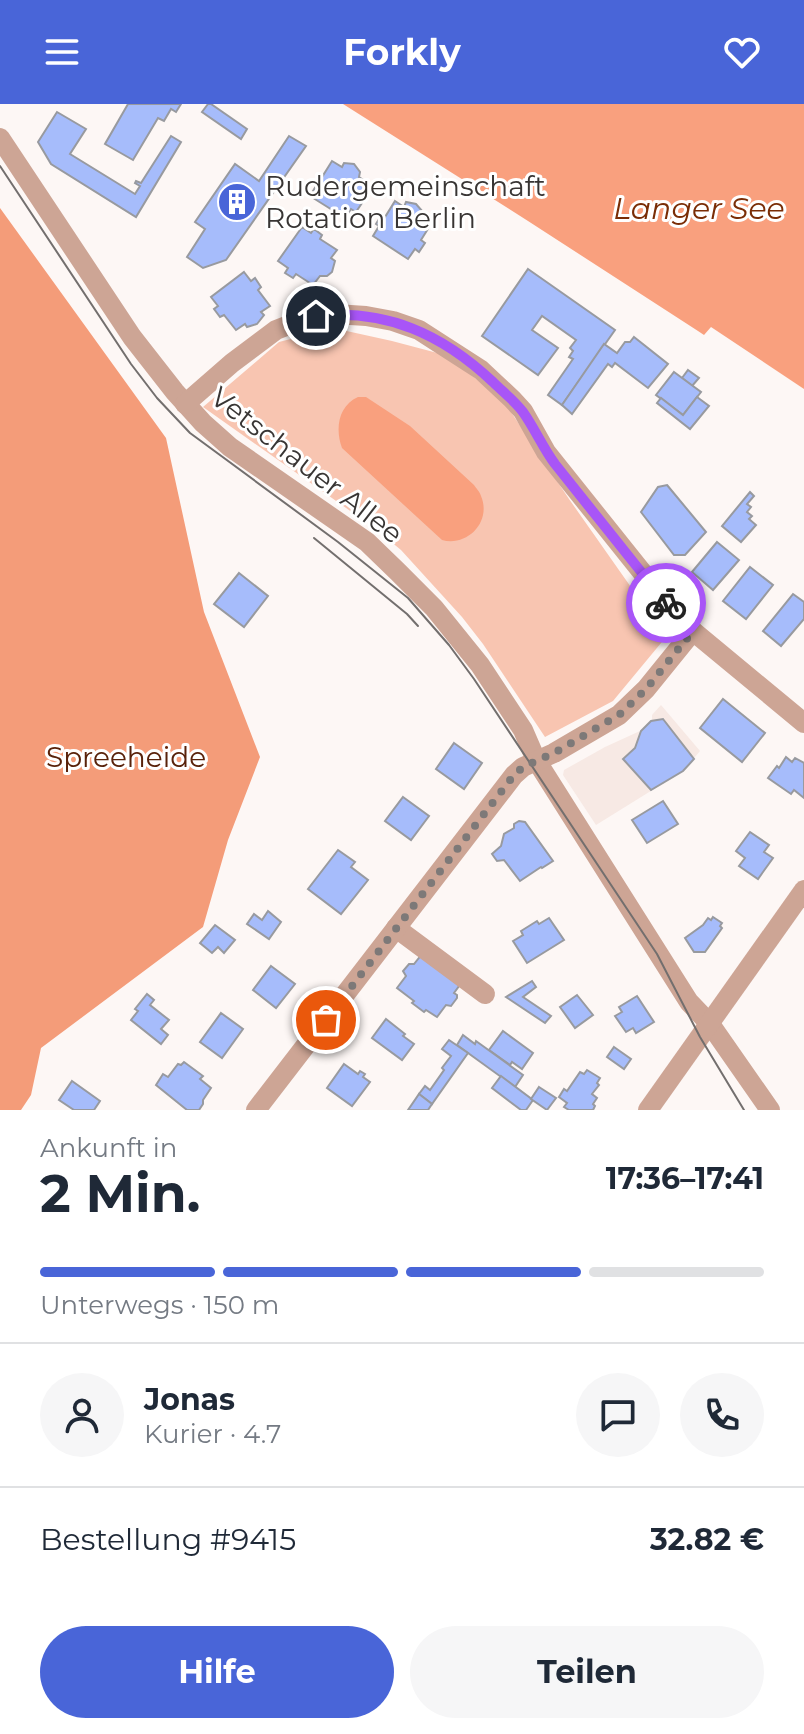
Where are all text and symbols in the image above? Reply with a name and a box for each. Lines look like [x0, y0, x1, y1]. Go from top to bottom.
icon: menu [40, 30, 84, 74]
text: Forkly [343, 30, 461, 74]
icon: heart [720, 30, 764, 74]
place label: Rudergemeinschaft Rotation Berlin [265, 169, 546, 235]
building icon: Rudergemeinschaft Rotation Berlin [216, 181, 258, 223]
water label: Langer See [613, 190, 785, 227]
pin [282, 282, 350, 350]
icon: home [294, 294, 338, 338]
street label: Vetschauer Allee [204, 380, 410, 550]
courier [626, 563, 706, 643]
icon: bike [644, 581, 688, 625]
park label: Spreeheide [46, 740, 206, 774]
pin [292, 986, 360, 1054]
icon: bag [304, 998, 348, 1042]
text: Ankunft in [40, 1132, 177, 1164]
text: 17:36–17:41 [606, 1160, 764, 1197]
text: 2 Min. [40, 1162, 200, 1225]
text: Unterwegs · 150 m [40, 1289, 279, 1321]
button: person [40, 1373, 124, 1457]
button: chat [576, 1373, 660, 1457]
button: phone [680, 1373, 764, 1457]
text: Jonas [144, 1381, 235, 1418]
text: Kurier · 4.7 [144, 1418, 281, 1450]
text: Bestellung #9415 [40, 1521, 296, 1558]
text: 32.82 € [650, 1521, 764, 1558]
button: Hilfe [40, 1626, 394, 1718]
button: Teilen [410, 1626, 764, 1718]

